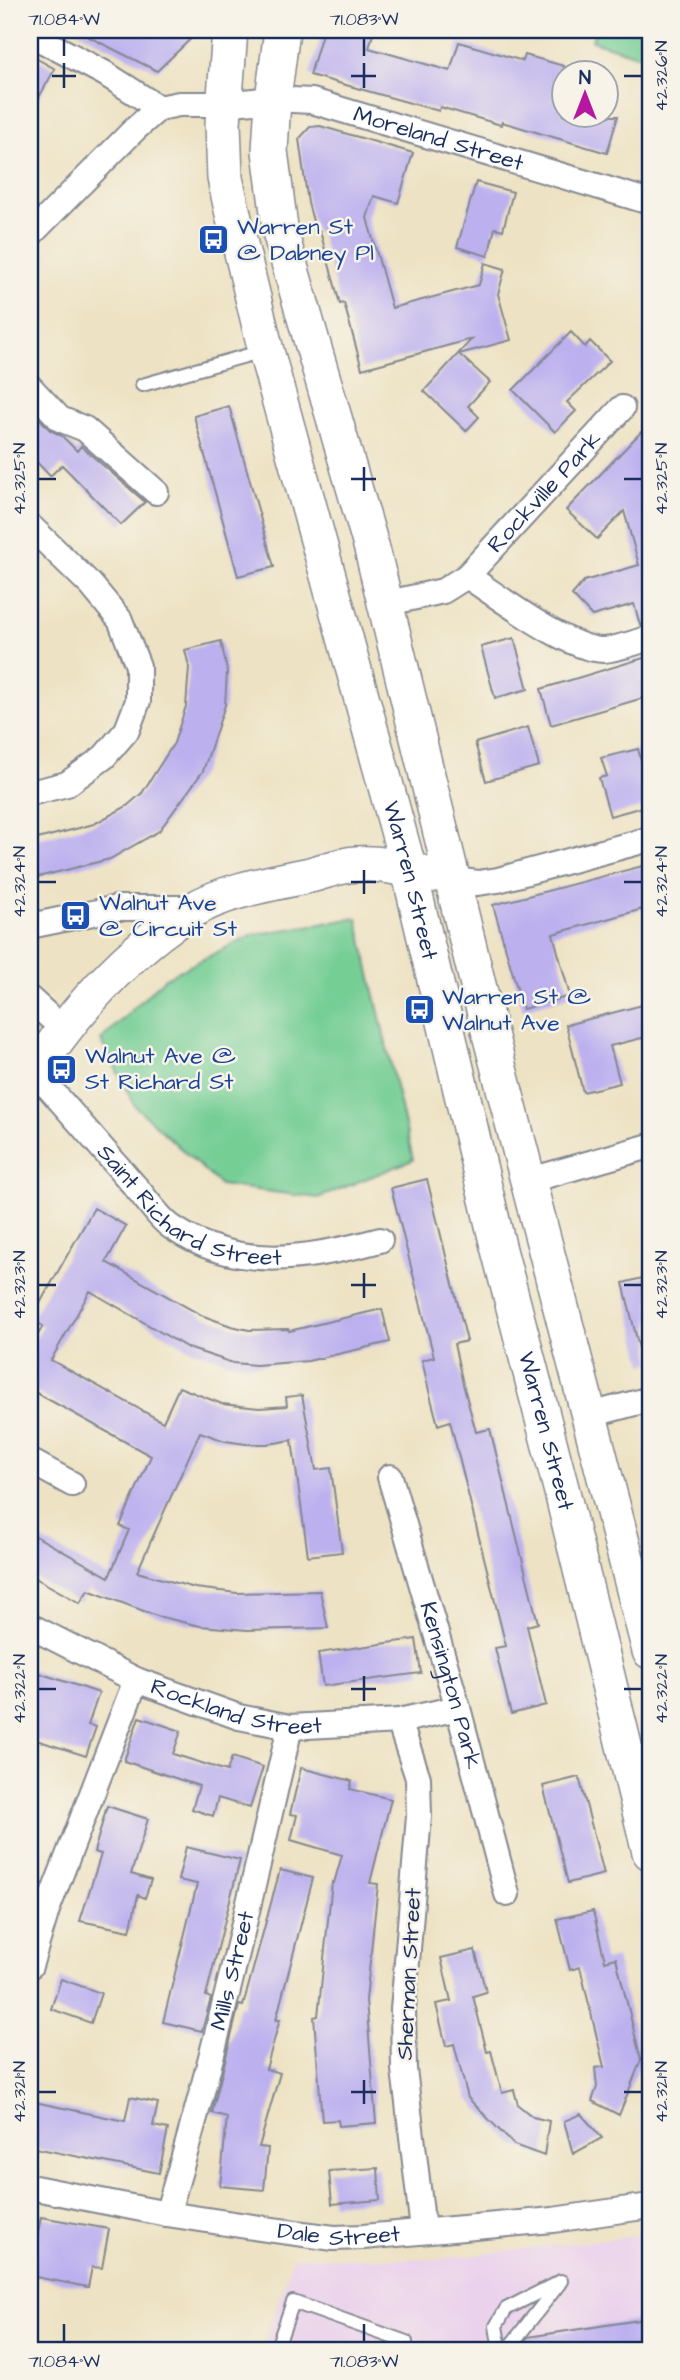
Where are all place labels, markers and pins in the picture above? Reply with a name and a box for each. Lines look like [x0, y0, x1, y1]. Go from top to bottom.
place label: Warren St @ Dabney Pl [237, 211, 374, 270]
bus stop icon: Warren St @ Dabney Pl [197, 223, 231, 257]
place label: Walnut Ave @ Circuit St [99, 887, 238, 945]
bus stop icon: Walnut Ave @ Circuit St [59, 899, 93, 933]
place label: Warren St @ Walnut Ave [442, 981, 591, 1039]
bus stop icon: Warren St @ Walnut Ave [402, 993, 436, 1027]
place label: Walnut Ave @ St Richard St [85, 1040, 236, 1098]
bus stop icon: Walnut Ave @ St Richard St [45, 1052, 79, 1086]

